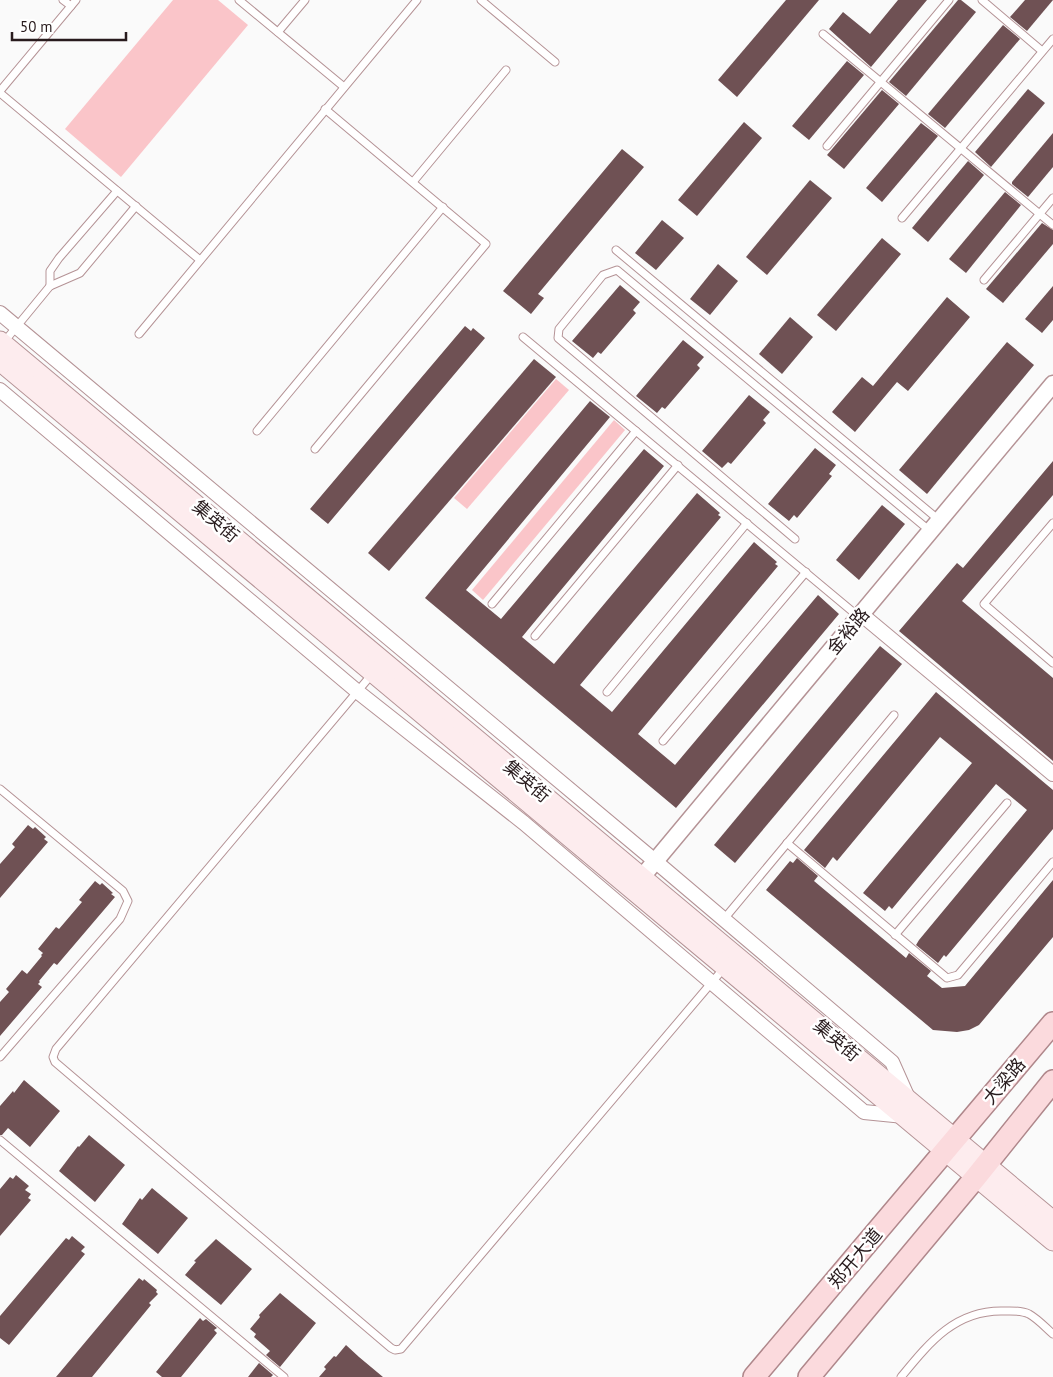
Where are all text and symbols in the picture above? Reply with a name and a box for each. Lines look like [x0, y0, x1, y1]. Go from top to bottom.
scale bar [12, 10, 126, 42]
text: 50 m [20, 17, 53, 36]
street label: 集英街 [188, 495, 244, 547]
street label: 金裕路 [822, 603, 874, 659]
street label: 集英街 [499, 755, 555, 807]
street label: 集英街 [809, 1014, 865, 1066]
street label: 大梁路 [978, 1053, 1030, 1109]
street label: 郑开大道 [823, 1223, 887, 1293]

